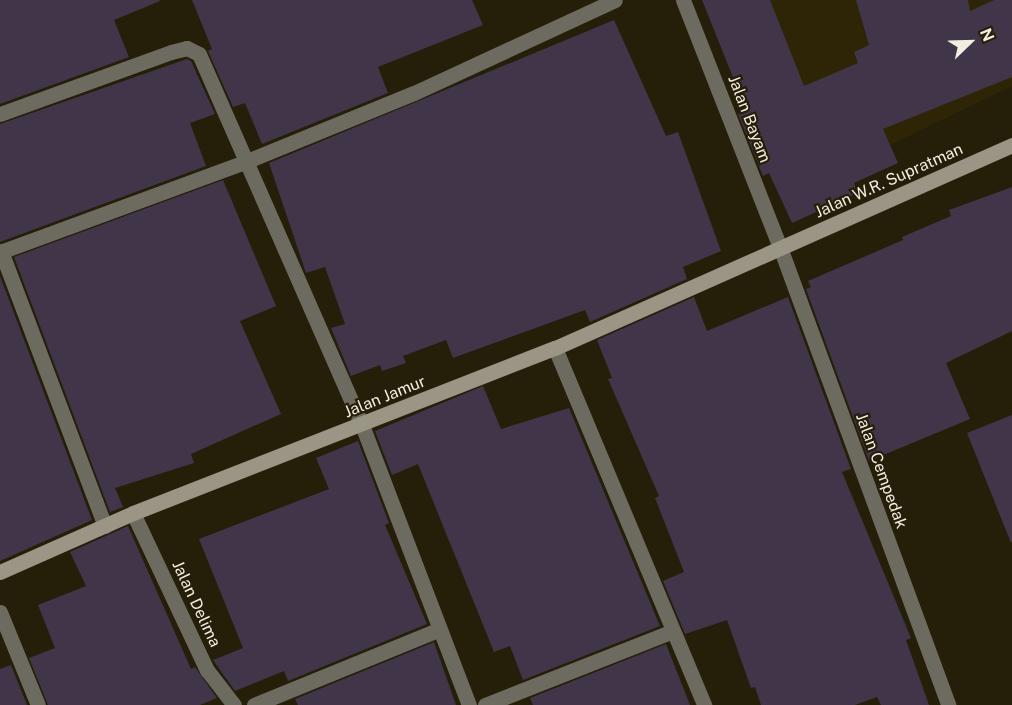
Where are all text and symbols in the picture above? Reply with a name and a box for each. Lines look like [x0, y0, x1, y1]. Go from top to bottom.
north arrow [940, 12, 1000, 72]
text: N [976, 25, 998, 44]
street label: Jalan Bayam [724, 73, 774, 165]
street label: Jalan W.R. Supratman [812, 140, 966, 222]
street label: Jalan Jamur [341, 372, 429, 422]
street label: Jalan Cempedak [851, 411, 911, 531]
street label: Jalan Delima [168, 558, 224, 650]

